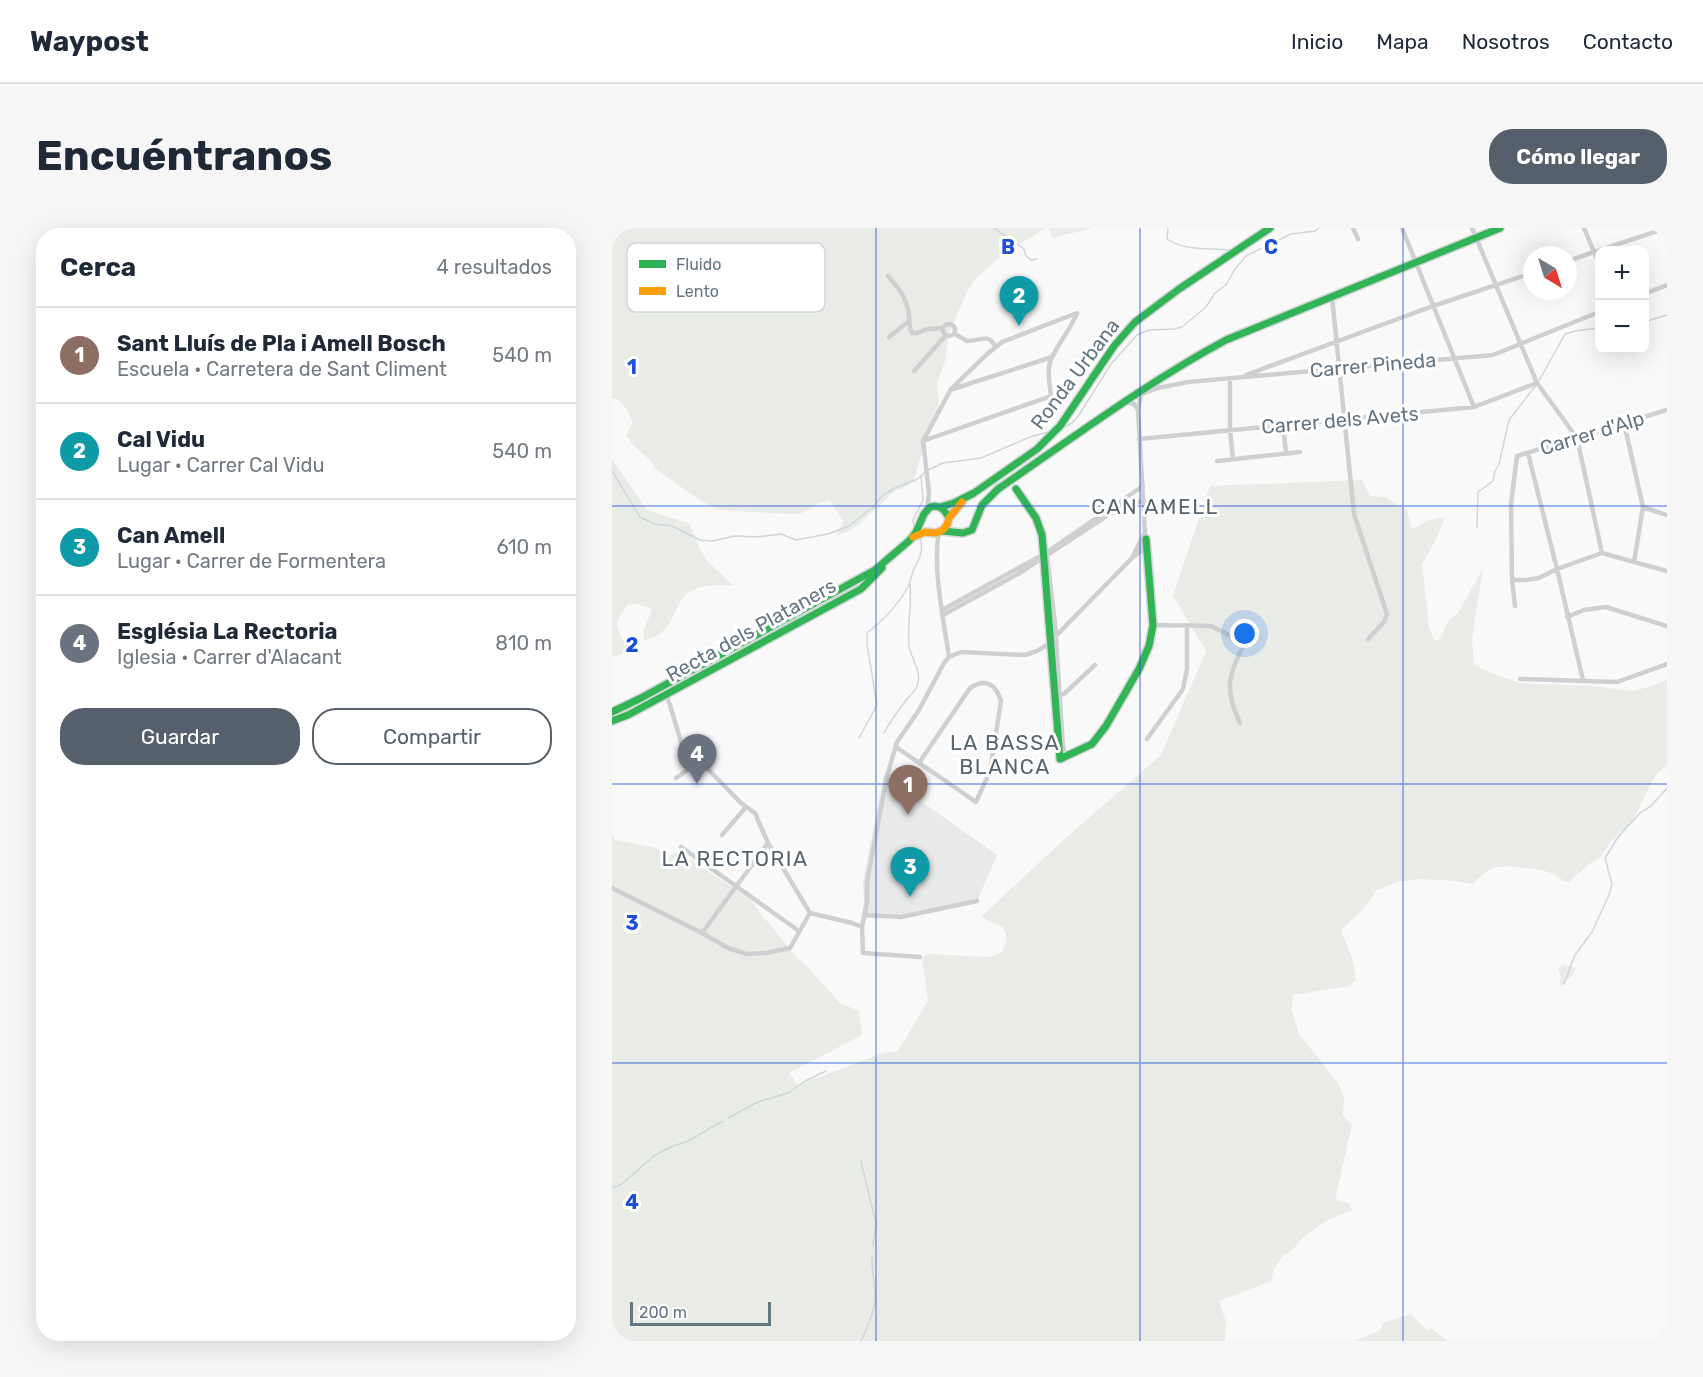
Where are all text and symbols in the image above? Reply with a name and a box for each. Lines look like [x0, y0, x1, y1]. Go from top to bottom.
text: Waypost [30, 25, 149, 58]
text: Inicio [1291, 29, 1343, 54]
text: Mapa [1376, 29, 1429, 54]
text: Nosotros [1462, 29, 1550, 54]
text: Contacto [1583, 29, 1673, 54]
button: Cómo llegar [1489, 129, 1667, 184]
text: Encuéntranos [36, 131, 332, 181]
text: B [1001, 235, 1015, 259]
text: C [1264, 235, 1278, 259]
legend [627, 243, 825, 312]
north arrow [1523, 246, 1577, 300]
map controls [1595, 246, 1649, 354]
button: + [1595, 246, 1649, 300]
text: Cerca [60, 252, 136, 283]
text: 4 resultados [437, 255, 552, 279]
text: Fluido [676, 255, 721, 274]
pin: 2 [1000, 276, 1038, 326]
text: Lento [676, 282, 719, 301]
button: − [1595, 300, 1649, 354]
street label: Ronda Urbana [1026, 314, 1124, 434]
text: Sant Lluís de Pla i Amell Bosch [117, 330, 446, 357]
text: 1 [75, 343, 84, 367]
text: 540 m [492, 343, 552, 367]
street label: Carrer Pineda [1309, 348, 1437, 382]
text: 1 [627, 355, 637, 379]
text: Escuela · Carretera de Sant Climent [117, 357, 447, 381]
street label: Carrer dels Avets [1260, 401, 1420, 439]
street label: Carrer d'Alp [1537, 406, 1647, 460]
text: Cal Vidu [117, 426, 205, 453]
text: 2 [73, 439, 86, 463]
text: 540 m [492, 439, 552, 463]
text: Lugar · Carrer Cal Vidu [117, 453, 325, 477]
district label: CAN AMELL [1091, 494, 1219, 519]
text: Can Amell [117, 522, 225, 549]
text: 3 [73, 535, 86, 559]
text: 610 m [496, 535, 552, 559]
text: Lugar · Carrer de Formentera [117, 549, 386, 573]
street label: Recta dels Plataners [662, 573, 840, 687]
text: Església La Rectoria [117, 618, 338, 645]
your location [1230, 619, 1259, 648]
text: 4 [73, 631, 86, 655]
text: 810 m [495, 631, 552, 655]
text: 2 [626, 633, 639, 657]
text: Iglesia · Carrer d'Alacant [117, 645, 342, 669]
button: Guardar [60, 708, 300, 765]
button: Compartir [312, 708, 552, 765]
district label: LA BASSA BLANCA [950, 730, 1060, 779]
pin: 4 [678, 734, 716, 784]
pin: 1 [888, 766, 928, 815]
district label: LA RECTORIA [662, 846, 808, 871]
pin: 3 [890, 848, 930, 897]
text: 3 [625, 911, 639, 935]
text: 4 [625, 1190, 639, 1214]
scale bar [630, 1299, 771, 1326]
text: 200 m [639, 1303, 687, 1322]

